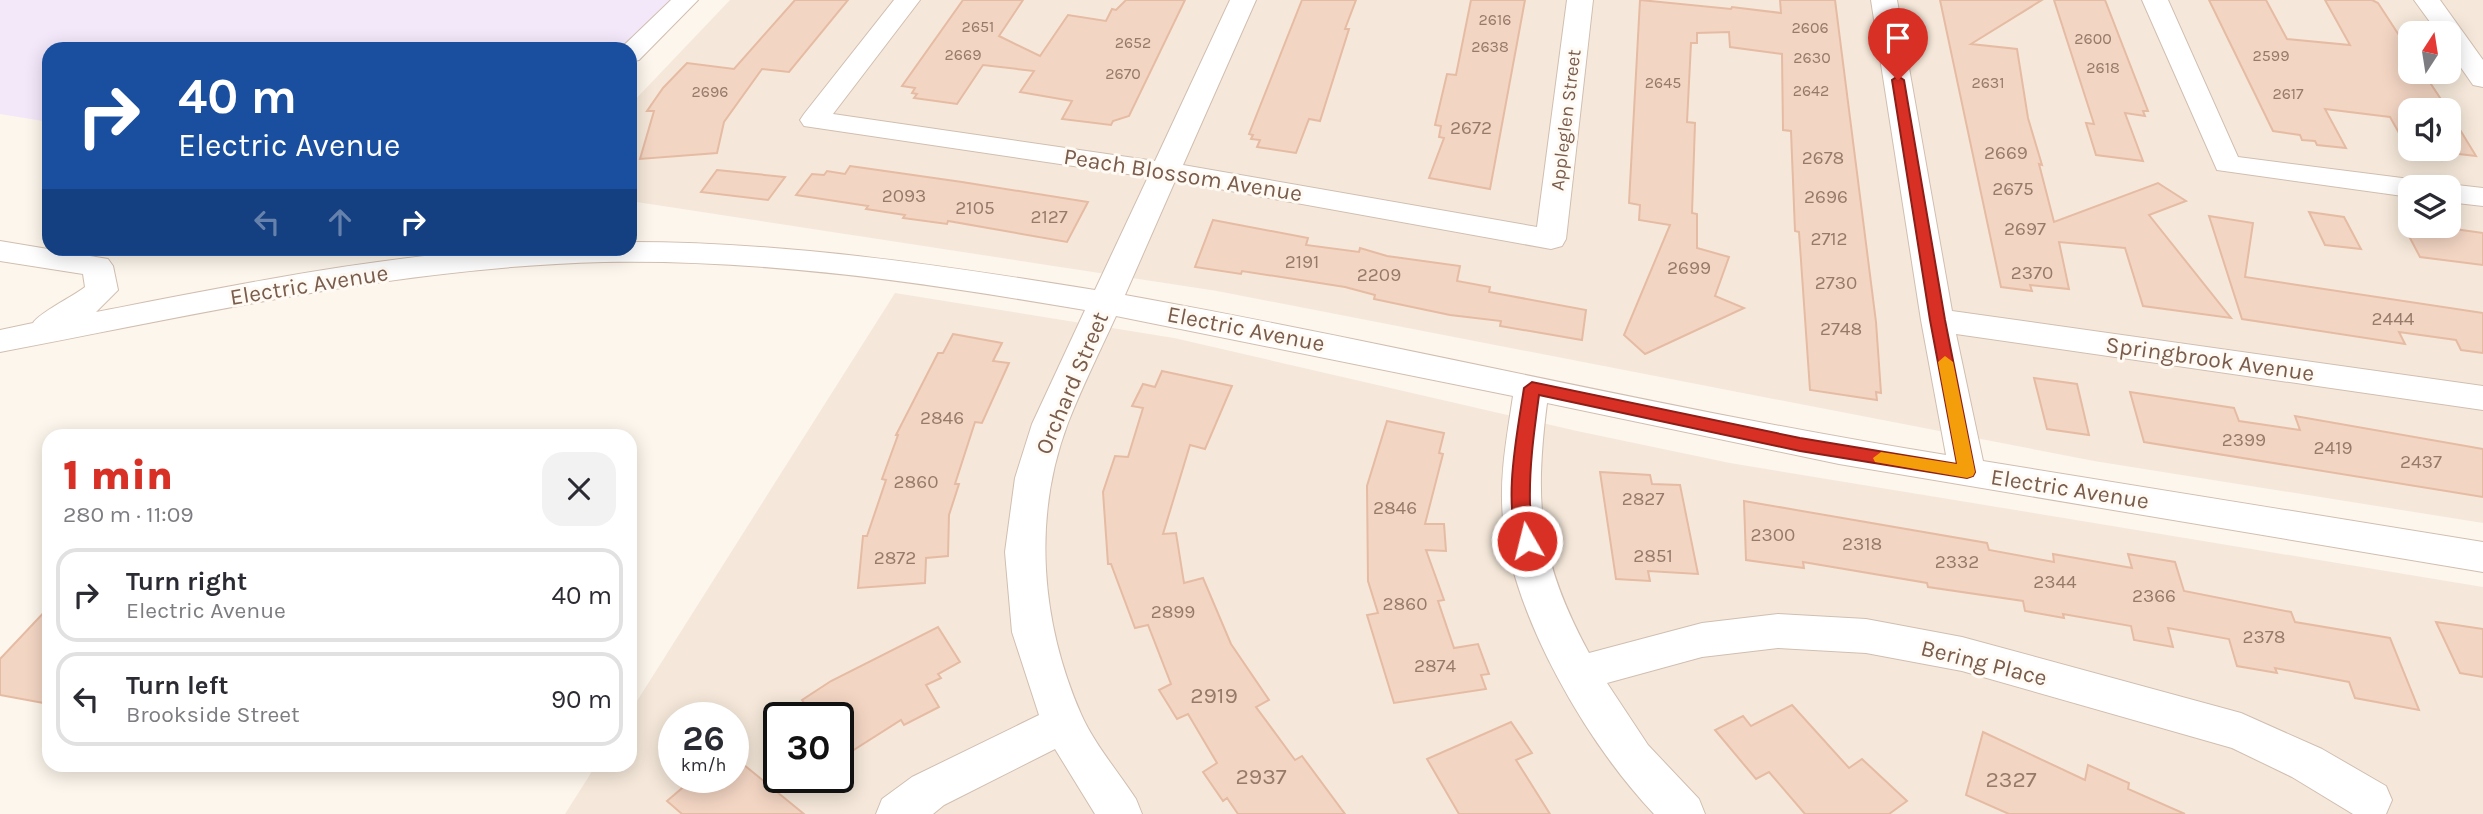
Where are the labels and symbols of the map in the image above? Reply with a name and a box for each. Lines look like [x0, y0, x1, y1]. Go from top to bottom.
pin [1868, 8, 1928, 80]
house number: 2616 [1479, 10, 1511, 29]
house number: 2651 [962, 17, 994, 36]
house number: 2606 [1791, 18, 1829, 37]
north arrow [2398, 21, 2460, 84]
house number: 2600 [2074, 29, 2112, 48]
house number: 2652 [1115, 33, 1151, 52]
house number: 2638 [1471, 37, 1509, 56]
house number: 2669 [945, 45, 981, 64]
house number: 2599 [2253, 46, 2289, 65]
street label: Appleglen Street [1546, 48, 1586, 192]
house number: 2630 [1793, 48, 1831, 67]
house number: 2618 [2086, 58, 2120, 77]
house number: 2670 [1105, 64, 1141, 83]
house number: 2645 [1645, 73, 1681, 92]
house number: 2631 [1971, 73, 2005, 92]
house number: 2642 [1793, 81, 1829, 100]
house number: 2696 [692, 82, 728, 101]
house number: 2617 [2272, 84, 2304, 103]
house number: 2672 [1450, 117, 1492, 139]
house number: 2669 [1984, 142, 2028, 164]
street label: Peach Blossom Avenue [1062, 143, 1304, 207]
house number: 2678 [1802, 147, 1844, 169]
house number: 2675 [1992, 178, 2034, 200]
house number: 2093 [882, 185, 926, 207]
house number: 2696 [1804, 186, 1848, 208]
house number: 2105 [955, 197, 995, 219]
house number: 2127 [1030, 206, 1068, 228]
house number: 2697 [2004, 218, 2046, 240]
house number: 2712 [1810, 228, 1848, 250]
house number: 2191 [1285, 251, 1319, 273]
house number: 2699 [1667, 257, 1711, 279]
street label: Electric Avenue [228, 259, 390, 311]
house number: 2370 [2011, 262, 2053, 284]
house number: 2209 [1357, 264, 1401, 286]
house number: 2730 [1815, 272, 1857, 294]
street label: Electric Avenue [1165, 300, 1327, 358]
street label: Orchard Street [1030, 307, 1114, 458]
house number: 2444 [2372, 308, 2415, 330]
house number: 2748 [1820, 318, 1862, 340]
street label: Springbrook Avenue [2104, 331, 2316, 387]
house number: 2846 [920, 407, 964, 429]
house number: 2399 [2222, 429, 2266, 451]
house number: 2419 [2314, 437, 2352, 459]
house number: 2437 [2400, 451, 2442, 473]
street label: Electric Avenue [1989, 463, 2151, 515]
house number: 2860 [894, 471, 938, 493]
house number: 2827 [1622, 488, 1664, 510]
house number: 2846 [1373, 497, 1417, 519]
position arrow [1490, 504, 1564, 578]
house number: 2300 [1751, 524, 1795, 546]
house number: 2318 [1842, 533, 1882, 555]
house number: 2851 [1633, 545, 1673, 567]
house number: 2872 [874, 547, 916, 569]
house number: 2332 [1935, 551, 1979, 573]
house number: 2344 [2033, 571, 2077, 593]
house number: 2366 [2132, 585, 2176, 607]
house number: 2860 [1383, 593, 1427, 615]
house number: 2899 [1151, 601, 1195, 623]
house number: 2378 [2243, 626, 2285, 648]
street label: Bering Place [1918, 634, 2050, 692]
house number: 2874 [1414, 655, 1456, 677]
house number: 2919 [1190, 682, 1238, 709]
speed limit sign: 30 [763, 702, 854, 793]
house number: 2937 [1235, 763, 1287, 790]
house number: 2327 [1985, 766, 2037, 793]

